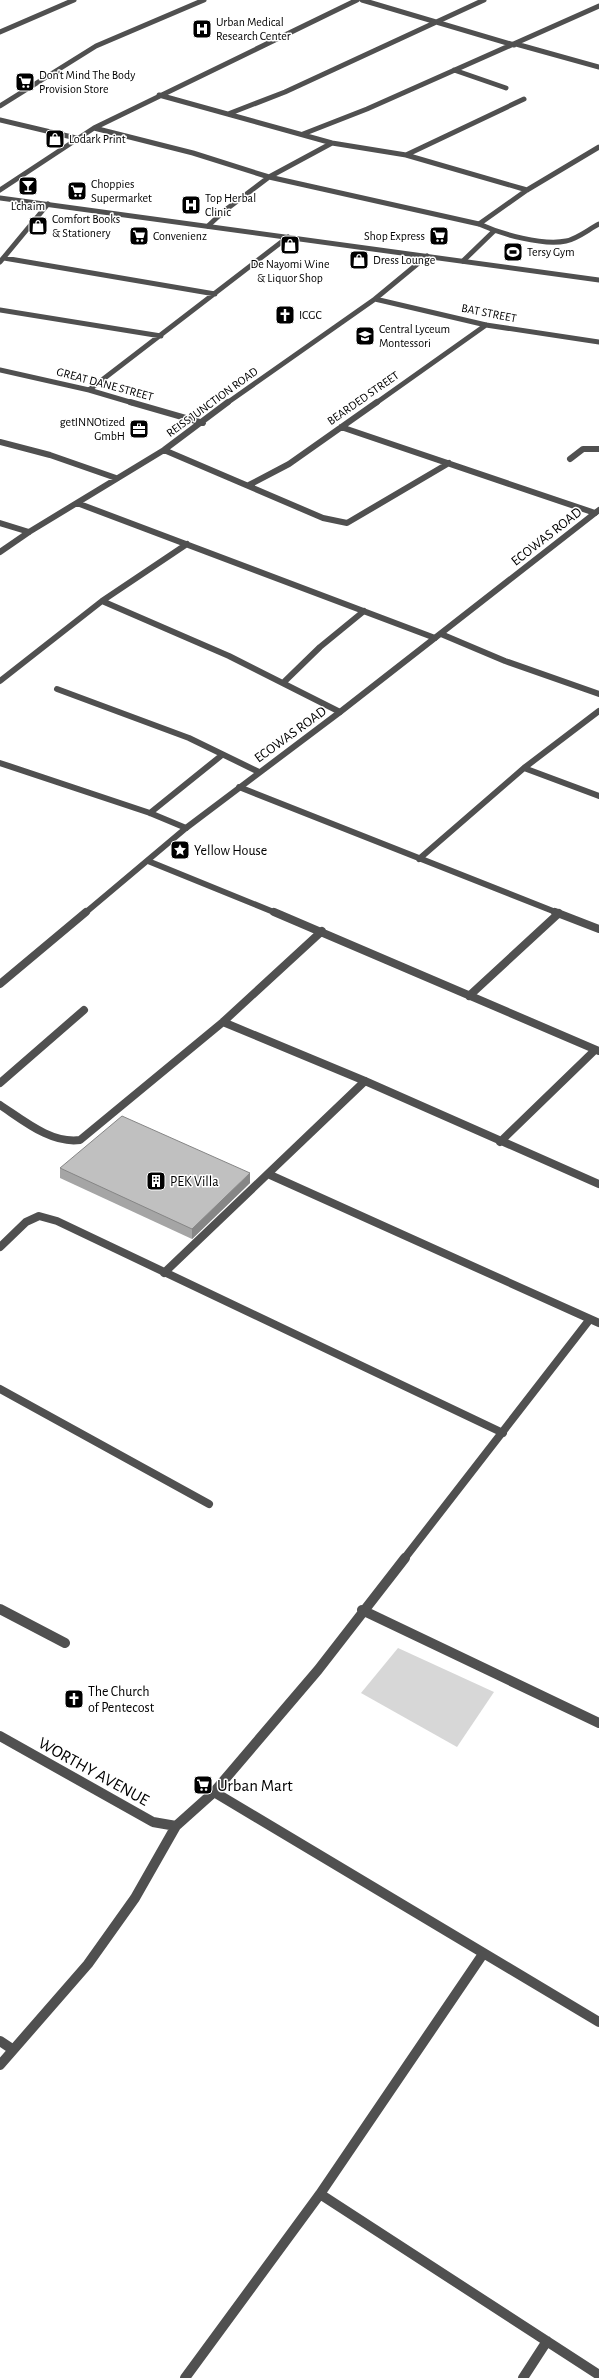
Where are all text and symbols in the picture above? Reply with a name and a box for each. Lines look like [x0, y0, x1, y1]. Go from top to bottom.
place label: Urban Medical Research Center [216, 16, 291, 42]
hospital icon: Urban Medical Research Center [191, 18, 213, 40]
place label: Don't Mind The Body Provision Store [39, 69, 135, 95]
supermarket icon: Don't Mind The Body Provision Store [14, 71, 36, 93]
shop icon: Lodark Print [44, 128, 66, 150]
place label: Lodark Print [69, 133, 126, 145]
bar icon: L’chaim [17, 175, 39, 197]
place label: Choppies Supermarket [91, 178, 152, 204]
supermarket icon: Choppies Supermarket [66, 180, 88, 202]
place label: Top Herbal Clinic [205, 192, 256, 218]
hospital icon: Top Herbal Clinic [180, 194, 202, 216]
place label: L’chaim [11, 200, 45, 212]
place label: Comfort Books & Stationery [52, 213, 120, 240]
shop icon: Comfort Books & Stationery [27, 215, 49, 237]
supermarket icon: Convenienz [128, 225, 150, 247]
supermarket icon: Shop Express [428, 225, 450, 247]
place label: Convenienz [153, 230, 207, 242]
place label: Shop Express [364, 230, 425, 242]
shop icon: De Nayomi Wine & Liquor Shop [279, 234, 301, 256]
sports icon: Tersy Gym [502, 241, 524, 263]
place label: Tersy Gym [527, 246, 575, 259]
shop icon: Dress Lounge [348, 249, 370, 271]
place label: Dress Lounge [373, 254, 435, 266]
place label: De Nayomi Wine & Liquor Shop [250, 258, 330, 284]
street label: BAT STREET [460, 302, 518, 324]
church icon: ICGC [274, 304, 296, 326]
place label: ICGC [299, 309, 322, 321]
place label: Central Lyceum Montessori [379, 323, 450, 349]
school or university icon: Central Lyceum Montessori [354, 325, 376, 347]
street label: GREAT DANE STREET [55, 365, 155, 403]
street label: REISS JUNCTION ROAD [164, 365, 260, 439]
street label: BEARDED STREET [325, 369, 401, 427]
place label: getINNOtized GmbH [60, 416, 125, 442]
office icon: getINNOtized GmbH [128, 418, 150, 440]
street label: ECOWAS ROAD [509, 505, 584, 569]
street label: ECOWAS ROAD [252, 704, 329, 765]
place icon: Yellow House [169, 839, 191, 861]
place label: Yellow House [194, 844, 267, 858]
building icon: PEK Villa [145, 1170, 167, 1192]
place label: PEK Villa [170, 1175, 219, 1189]
place label: The Church of Pentecost [88, 1685, 155, 1715]
church icon: The Church of Pentecost [63, 1688, 85, 1710]
street label: WORTHY AVENUE [35, 1734, 152, 1809]
supermarket icon: Urban Mart [192, 1774, 214, 1796]
place label: Urban Mart [217, 1777, 293, 1794]

